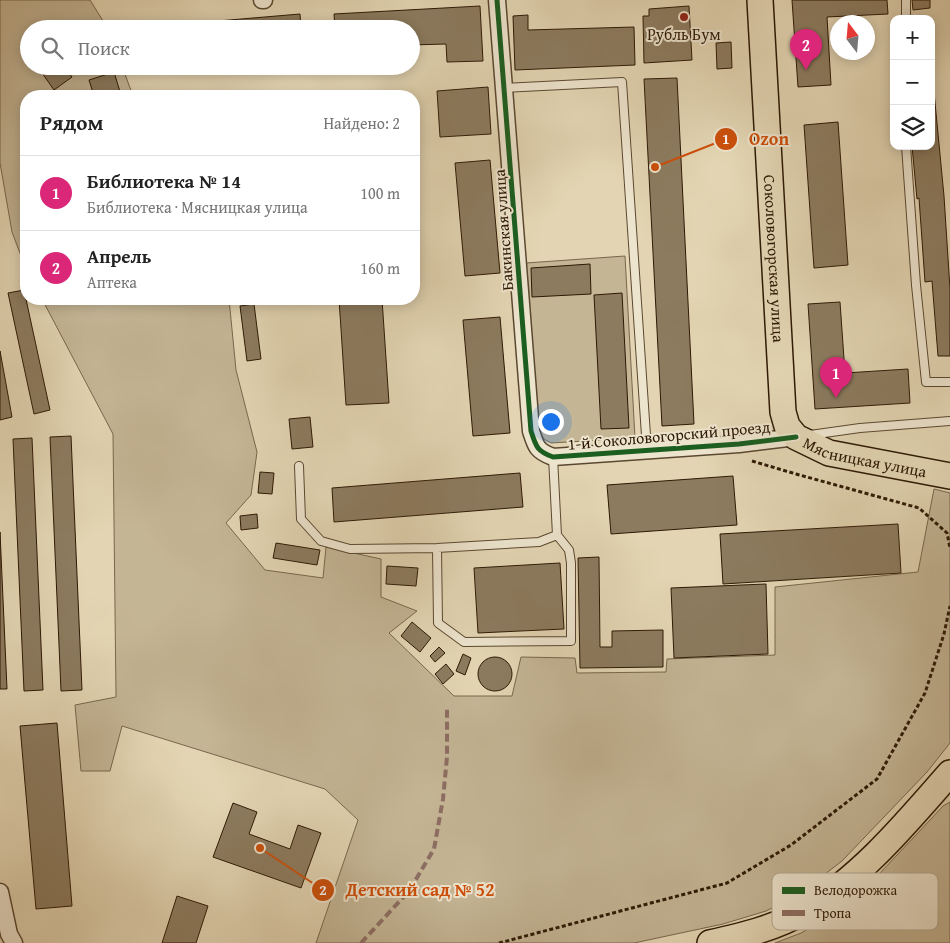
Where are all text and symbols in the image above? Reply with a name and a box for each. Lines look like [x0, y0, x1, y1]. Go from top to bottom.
marker: Рубль Бум [678, 11, 690, 23]
north arrow [830, 15, 875, 60]
map controls [890, 15, 935, 150]
button: + [890, 15, 935, 60]
search box [20, 20, 420, 75]
place label: Рубль Бум [647, 22, 721, 46]
pin: 2 [790, 29, 822, 70]
icon: search [38, 34, 66, 62]
text: Поиск [78, 34, 130, 62]
button: − [890, 60, 935, 105]
button: layers [890, 105, 935, 150]
text: Рядом [40, 107, 103, 138]
text: Найдено: 2 [323, 111, 400, 135]
callout: Ozon [714, 122, 799, 155]
text: Ozon [749, 125, 789, 152]
text: 1 [722, 128, 730, 149]
text: Библиотека № 14 [87, 167, 241, 195]
street label: Бакинская улица [487, 168, 519, 292]
street label: Соколовогорская улица [758, 174, 791, 343]
text: 1 [52, 181, 60, 205]
text: 100 m [360, 181, 400, 205]
text: Библиотека · Мясницкая улица [87, 195, 308, 219]
text: Апрель [87, 242, 151, 270]
text: 2 [52, 256, 60, 280]
text: 160 m [360, 256, 400, 280]
text: Аптека [87, 270, 137, 294]
pin: 1 [820, 357, 852, 398]
your location [538, 409, 564, 435]
street label: 1-й Соколовогорский проезд [567, 414, 772, 456]
street label: Мясницкая улица [799, 430, 929, 483]
callout: Детский сад № 52 [311, 873, 505, 906]
legend [772, 873, 938, 930]
text: Детский сад № 52 [344, 876, 495, 903]
text: 2 [319, 879, 327, 900]
text: Велодорожка [814, 880, 897, 900]
text: Тропа [814, 903, 851, 923]

